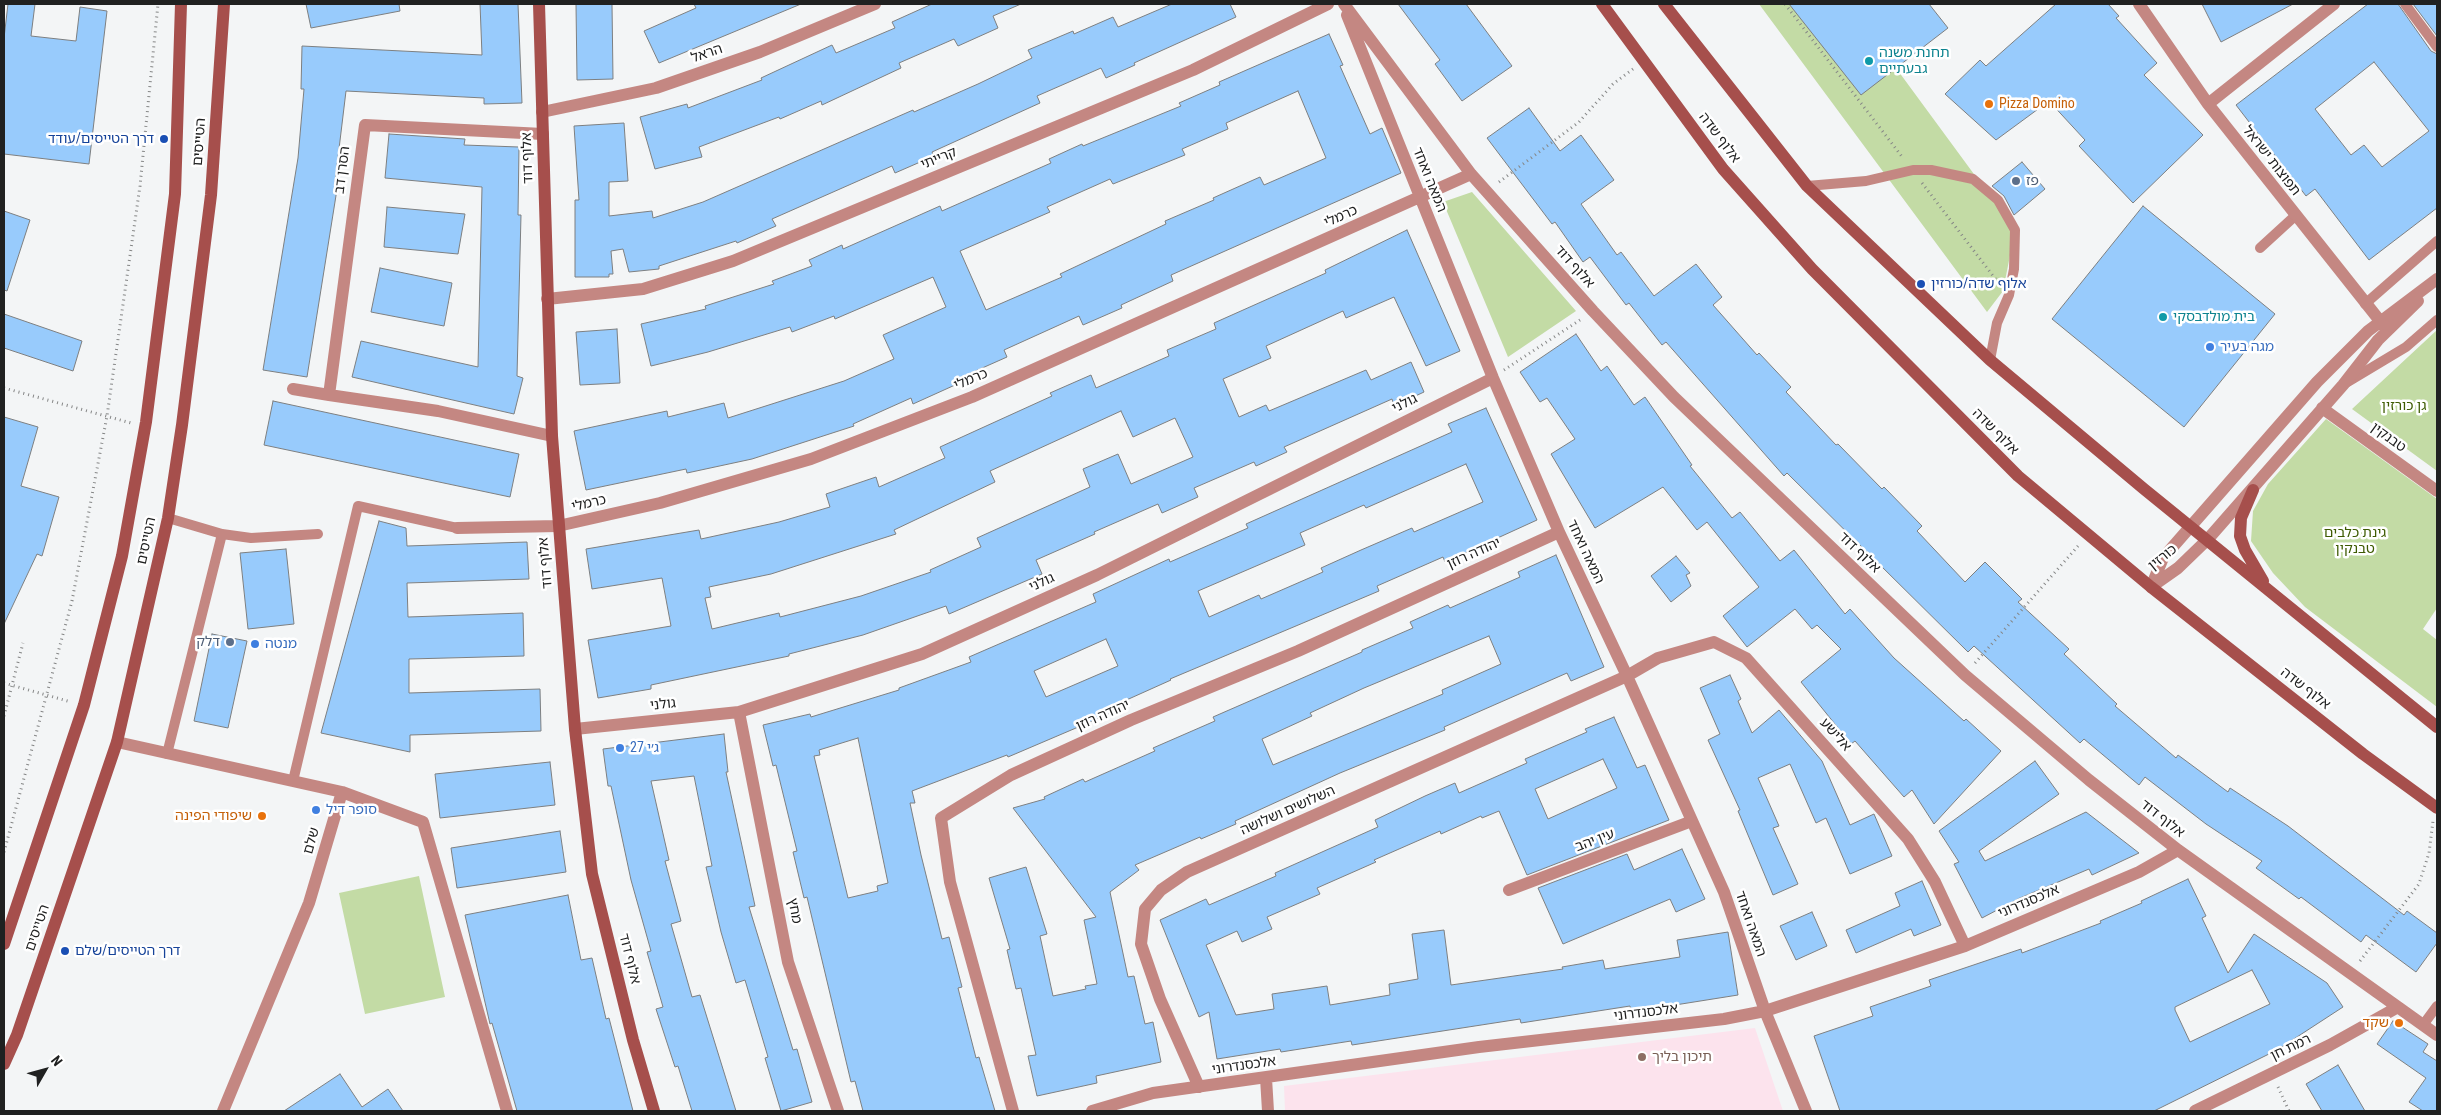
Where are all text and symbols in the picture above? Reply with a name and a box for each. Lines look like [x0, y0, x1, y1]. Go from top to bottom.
street label: הראל [689, 41, 725, 67]
place label: תחנת משנה גבעתיים [1879, 45, 1950, 78]
marker: תחנת משנה גבעתיים [1863, 55, 1875, 67]
place label: Pizza Domino [1999, 96, 2075, 112]
marker: Pizza Domino [1983, 98, 1995, 110]
street label: אלוף שדה [1695, 110, 1743, 166]
street label: הטייסים [190, 117, 210, 167]
street label: תפוצות ישראל [2238, 123, 2304, 199]
place label: דרך הטייסים/עודד [48, 131, 154, 147]
street label: אלוף דוד [519, 132, 537, 184]
marker: דרך הטייסים/עודד [158, 133, 170, 145]
street label: קרייתי [918, 144, 960, 174]
street label: הסרן דב [332, 145, 354, 195]
street label: המאה ואחד [1408, 145, 1450, 215]
place label: פז [2026, 173, 2039, 189]
marker: פז [2010, 175, 2022, 187]
street label: כרמלי [1322, 202, 1360, 232]
street label: אלוף דוד [1551, 242, 1597, 292]
place label: אלוף שדה/כורזין [1931, 276, 2027, 292]
marker: אלוף שדה/כורזין [1915, 278, 1927, 290]
place label: בית מולדבסקי [2173, 309, 2255, 325]
marker: בית מולדבסקי [2157, 311, 2169, 323]
place label: מגה בעיר [2220, 339, 2274, 355]
marker: מגה בעיר [2204, 341, 2216, 353]
street label: כרמלי [952, 365, 990, 395]
street label: גולני [1390, 391, 1420, 417]
park label: גן כורזין [2382, 398, 2426, 414]
street label: אלוף שדה [1968, 405, 2022, 459]
street label: טבנקין [2367, 420, 2409, 456]
street label: כרמלי [570, 492, 608, 516]
street label: הטייסים [134, 516, 160, 566]
street label: המאה ואחד [1563, 517, 1607, 587]
park label: גינת כלבים טבנקין [2324, 525, 2386, 558]
street label: אלוף דוד [1835, 529, 1883, 577]
street label: יהודה רוזן [1445, 535, 1503, 573]
street label: אלוף דוד [535, 537, 557, 589]
street label: כורזין [2145, 541, 2181, 575]
street label: גולני [1027, 570, 1057, 596]
place label: דלק [196, 634, 220, 650]
marker: דלק [224, 636, 236, 648]
place label: מנטה [265, 636, 297, 652]
marker: מנטה [249, 638, 261, 650]
street label: אלוף שדה [2277, 664, 2333, 714]
street label: גולני [649, 695, 677, 715]
street label: יהודה רוזן [1074, 697, 1132, 735]
street label: אלישע [1816, 715, 1854, 755]
place label: ג׳י 27 [630, 740, 659, 756]
marker: ג׳י 27 [614, 742, 626, 754]
street label: השלושים ושלושה [1238, 783, 1338, 839]
street label: אלוף דוד [2137, 797, 2187, 841]
place label: סופר דיל [326, 802, 377, 818]
marker: סופר דיל [310, 804, 322, 816]
place label: שיפודי הפינה [175, 808, 252, 824]
marker: שיפודי הפינה [256, 810, 268, 822]
street label: שלם [300, 826, 324, 856]
street label: עין יהב [1573, 826, 1617, 856]
street label: אלכסנדרוני [1996, 882, 2062, 922]
street label: המאה ואחד [1731, 889, 1769, 959]
street label: מחץ [783, 897, 805, 925]
street label: הטייסים [22, 903, 54, 953]
street label: אלוף דוד [615, 932, 643, 986]
place label: דרך הטייסים/שלם [75, 943, 180, 959]
marker: דרך הטייסים/שלם [59, 945, 71, 957]
street label: אלכסנדרוני [1613, 1001, 1679, 1025]
place label: שקד [2362, 1015, 2389, 1031]
marker: שקד [2393, 1017, 2405, 1029]
street label: רמת חן [2268, 1031, 2314, 1065]
north arrow [20, 1045, 70, 1095]
place label: תיכון בליך [1652, 1049, 1712, 1065]
marker: תיכון בליך [1636, 1051, 1648, 1063]
text: N [48, 1052, 66, 1069]
street label: אלכסנדרוני [1211, 1053, 1277, 1079]

